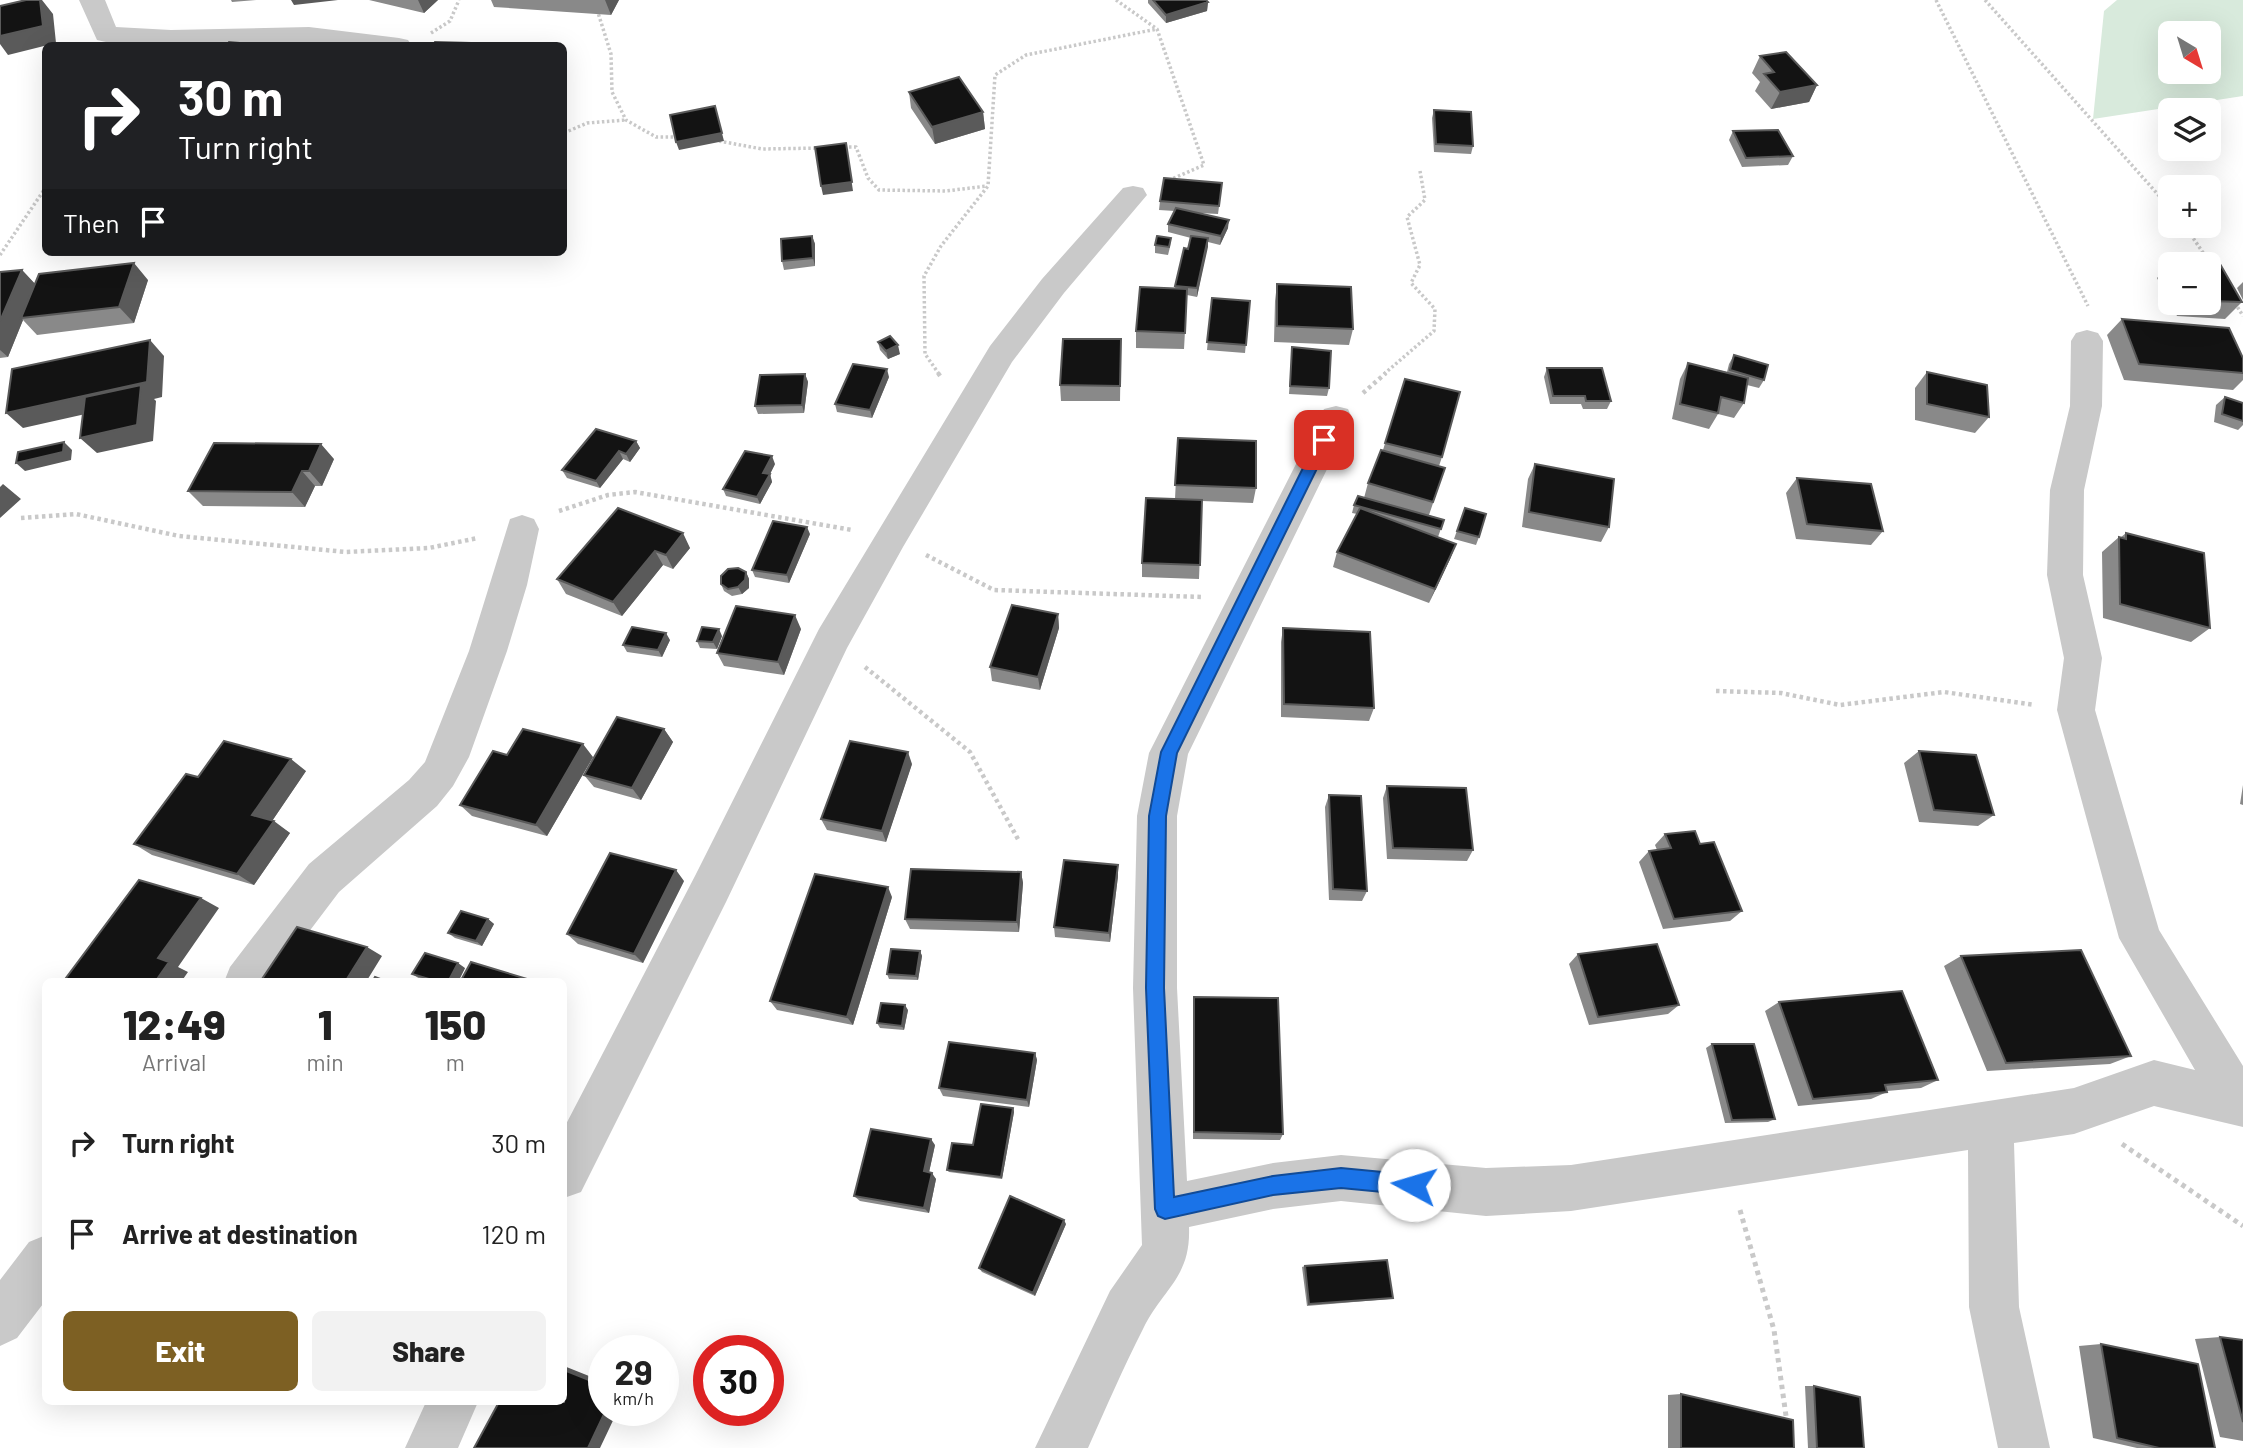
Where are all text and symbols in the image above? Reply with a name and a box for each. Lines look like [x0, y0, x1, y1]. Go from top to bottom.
north arrow [2158, 21, 2221, 84]
map controls [2158, 21, 2221, 315]
text: 30 m [178, 67, 283, 126]
icon: right [63, 70, 154, 161]
button: layers [2158, 98, 2221, 161]
text: Turn right [178, 127, 313, 165]
button: + [2158, 175, 2221, 238]
icon: arrive [134, 203, 172, 241]
text: Then [63, 207, 120, 238]
button: − [2158, 252, 2221, 315]
pin [1294, 410, 1354, 470]
icon: arrive [1305, 421, 1343, 459]
text: 12:49 [123, 998, 226, 1048]
text: 1 [318, 998, 333, 1048]
text: 150 [424, 998, 486, 1048]
text: Arrival [142, 1048, 206, 1076]
text: min [306, 1048, 344, 1076]
text: m [446, 1048, 465, 1076]
icon: right [63, 1124, 101, 1162]
text: Turn right [122, 1127, 235, 1158]
text: 30 m [491, 1127, 546, 1158]
position arrow [1377, 1148, 1451, 1222]
icon: arrive [63, 1215, 101, 1253]
text: Arrive at destination [122, 1218, 358, 1249]
text: 120 m [482, 1218, 546, 1249]
button: Exit [63, 1311, 298, 1391]
button: Share [312, 1311, 546, 1391]
speed limit sign: 30 [693, 1335, 784, 1426]
text: 29 [614, 1350, 653, 1392]
text: km/h [613, 1387, 654, 1409]

